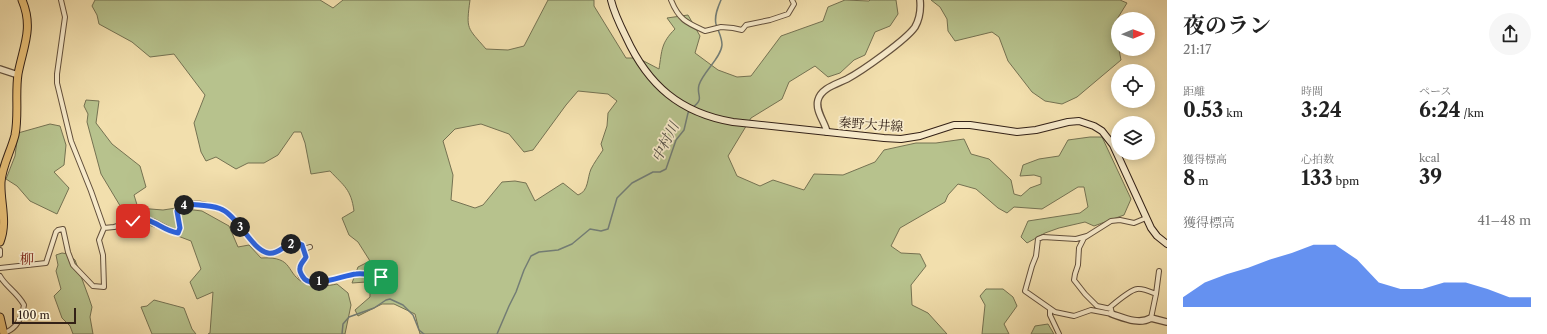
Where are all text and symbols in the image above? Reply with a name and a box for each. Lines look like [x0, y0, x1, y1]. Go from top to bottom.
north arrow [1111, 12, 1155, 56]
map controls [1111, 12, 1155, 160]
text: 夜のラン [1183, 12, 1271, 39]
button: share [1489, 13, 1531, 55]
text: 21:17 [1183, 41, 1211, 57]
button: locate [1111, 64, 1155, 108]
text: 距離 [1183, 84, 1205, 98]
text: 時間 [1301, 84, 1323, 98]
text: ペース [1419, 84, 1451, 98]
text: 0.53 [1183, 98, 1223, 122]
text: 3:24 [1301, 98, 1342, 122]
text: 6:24 [1419, 98, 1461, 122]
text: km [1223, 106, 1243, 120]
text: /km [1461, 106, 1484, 120]
street label: 秦野大井線 [838, 114, 904, 134]
button: layers [1111, 116, 1155, 160]
water label: 中村川 [647, 117, 683, 165]
text: kcal [1419, 151, 1440, 165]
text: 獲得標高 [1183, 152, 1227, 166]
text: 心拍数 [1301, 152, 1334, 166]
text: 39 [1419, 165, 1442, 189]
text: 8 [1183, 166, 1195, 190]
text: 133 [1301, 166, 1333, 190]
text: m [1195, 174, 1209, 188]
text: bpm [1333, 174, 1359, 188]
pin: 4 [174, 195, 194, 215]
text: 4 [181, 198, 187, 212]
pin [116, 204, 150, 238]
icon: check [122, 210, 144, 232]
text: 41–48 m [1478, 212, 1531, 228]
text: 獲得標高 [1183, 214, 1235, 230]
pin: 3 [230, 217, 250, 237]
text: 3 [237, 220, 243, 234]
pin: 2 [281, 234, 301, 254]
text: 2 [288, 237, 294, 251]
district label: 柳 [20, 250, 34, 268]
pin [364, 260, 398, 294]
icon: arrive [370, 266, 392, 288]
pin: 1 [309, 271, 329, 291]
text: 1 [317, 274, 321, 288]
scale bar [12, 306, 76, 325]
text: 100 m [18, 308, 50, 322]

